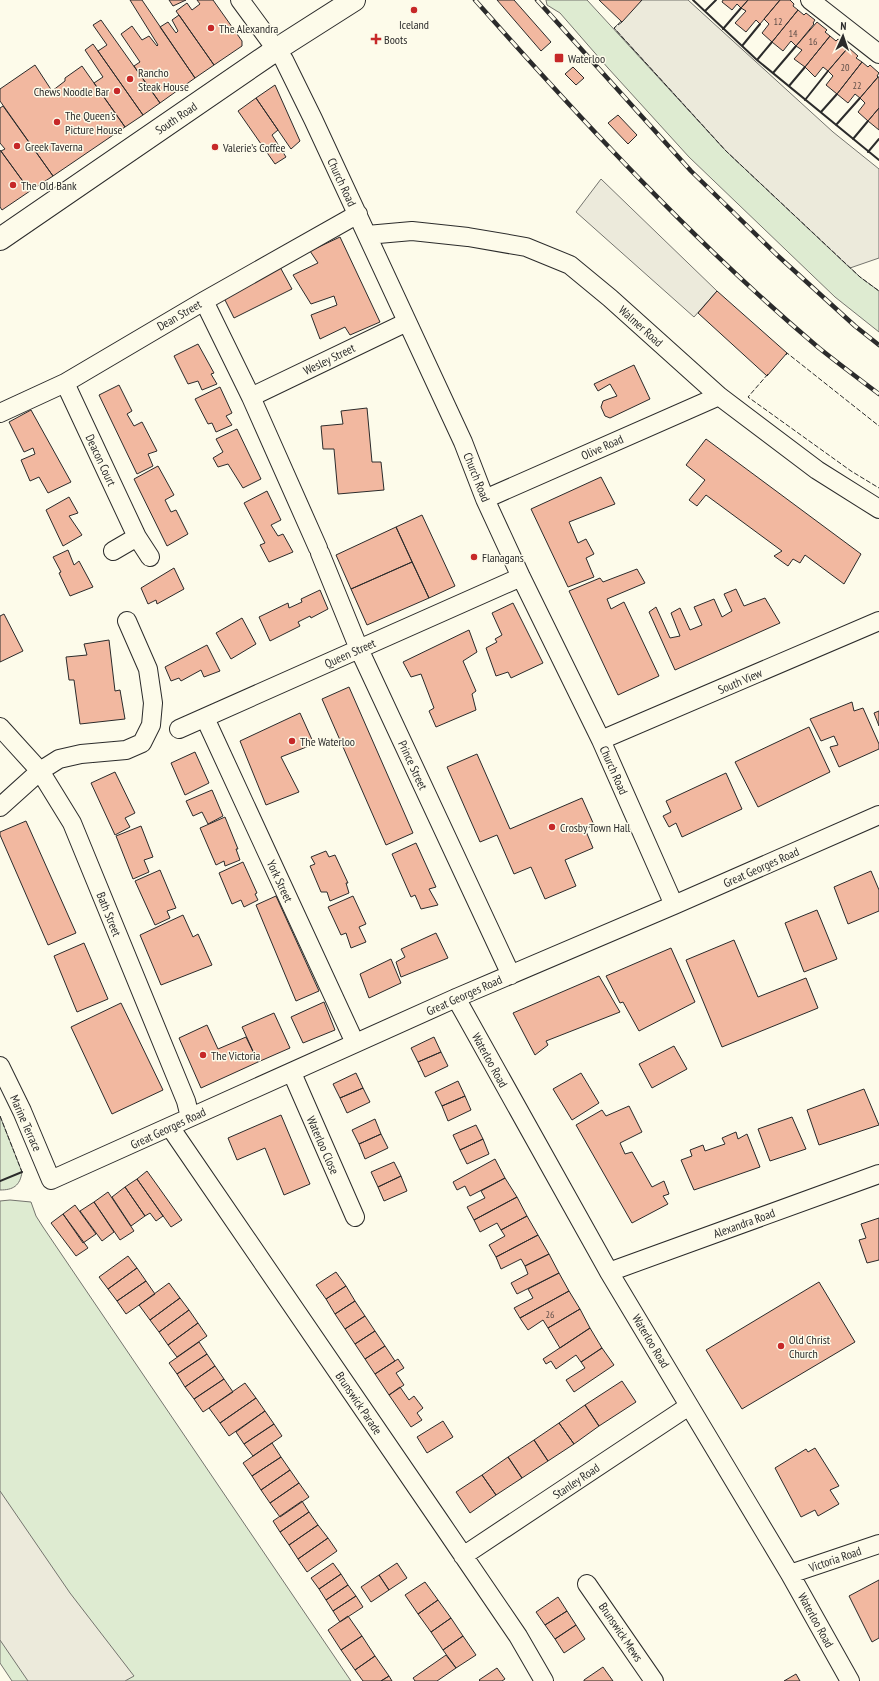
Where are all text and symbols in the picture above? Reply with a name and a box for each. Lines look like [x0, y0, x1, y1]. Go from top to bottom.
marker: Iceland [409, 5, 419, 15]
house number: 12 [774, 15, 783, 28]
north arrow [823, 16, 863, 56]
place label: Iceland [399, 17, 429, 32]
text: N [840, 19, 847, 33]
place label: The Alexandra [219, 21, 279, 36]
marker: The Alexandra [206, 23, 216, 33]
house number: 14 [789, 27, 798, 40]
place label: Boots [384, 32, 407, 47]
marker: Boots [371, 34, 381, 44]
house number: 16 [809, 35, 818, 48]
place label: Waterloo [568, 51, 605, 66]
marker: Waterloo [553, 52, 565, 64]
house number: 20 [841, 61, 850, 74]
place label: Rancho Steak House [138, 65, 189, 94]
marker: Rancho Steak House [125, 74, 135, 84]
house number: 22 [853, 79, 862, 92]
place label: Chews Noodle Bar [34, 84, 110, 99]
marker: Chews Noodle Bar [112, 86, 122, 96]
street label: South Road [152, 99, 200, 137]
place label: The Queen's Picture House [65, 108, 122, 137]
marker: The Queen's Picture House [52, 117, 62, 127]
place label: Greek Taverna [25, 139, 83, 154]
place label: Valerie’s Coffee [222, 140, 285, 155]
marker: Greek Taverna [12, 141, 22, 151]
marker: Valerie’s Coffee [210, 142, 220, 152]
street label: Church Road [324, 155, 360, 209]
place label: The Old Bank [21, 178, 77, 193]
marker: The Old Bank [8, 180, 18, 190]
street label: Dean Street [154, 296, 204, 334]
street label: Walmer Road [616, 302, 666, 350]
street label: Wesley Street [301, 340, 358, 378]
street label: Olive Road [579, 431, 625, 463]
street label: Deacon Court [82, 432, 120, 489]
street label: Church Road [460, 450, 494, 504]
place label: Flanagans [482, 550, 524, 565]
marker: Flanagans [469, 552, 479, 562]
street label: Queen Street [322, 635, 378, 671]
street label: South View [716, 665, 765, 697]
place label: The Waterloo [300, 734, 355, 749]
marker: The Waterloo [287, 736, 297, 746]
street label: Prince Street [395, 738, 431, 793]
street label: Church Road [597, 743, 631, 797]
place label: Crosby Town Hall [560, 820, 630, 835]
marker: Crosby Town Hall [547, 822, 557, 832]
street label: Great Georges Road [721, 844, 801, 890]
street label: York Street [264, 858, 297, 905]
street label: Bath Street [93, 890, 125, 939]
street label: Great Georges Road [424, 972, 504, 1018]
street label: Waterloo Road [469, 1030, 511, 1090]
place label: The Victoria [211, 1048, 261, 1063]
marker: The Victoria [198, 1050, 208, 1060]
street label: Marine Terrace [7, 1092, 45, 1154]
street label: Great Georges Road [128, 1104, 208, 1152]
street label: Waterloo Close [304, 1114, 342, 1176]
street label: Alexandra Road [711, 1205, 777, 1241]
house number: 26 [546, 1308, 555, 1321]
street label: Waterloo Road [629, 1311, 673, 1371]
place label: Old Christ Church [789, 1332, 831, 1361]
marker: Old Christ Church [776, 1341, 786, 1351]
street label: Brunswick Parade [333, 1369, 386, 1437]
street label: Stanley Road [550, 1460, 602, 1502]
street label: Victoria Road [806, 1543, 863, 1575]
street label: Waterloo Road [795, 1590, 837, 1650]
street label: Brunswick Mews [596, 1600, 646, 1664]

